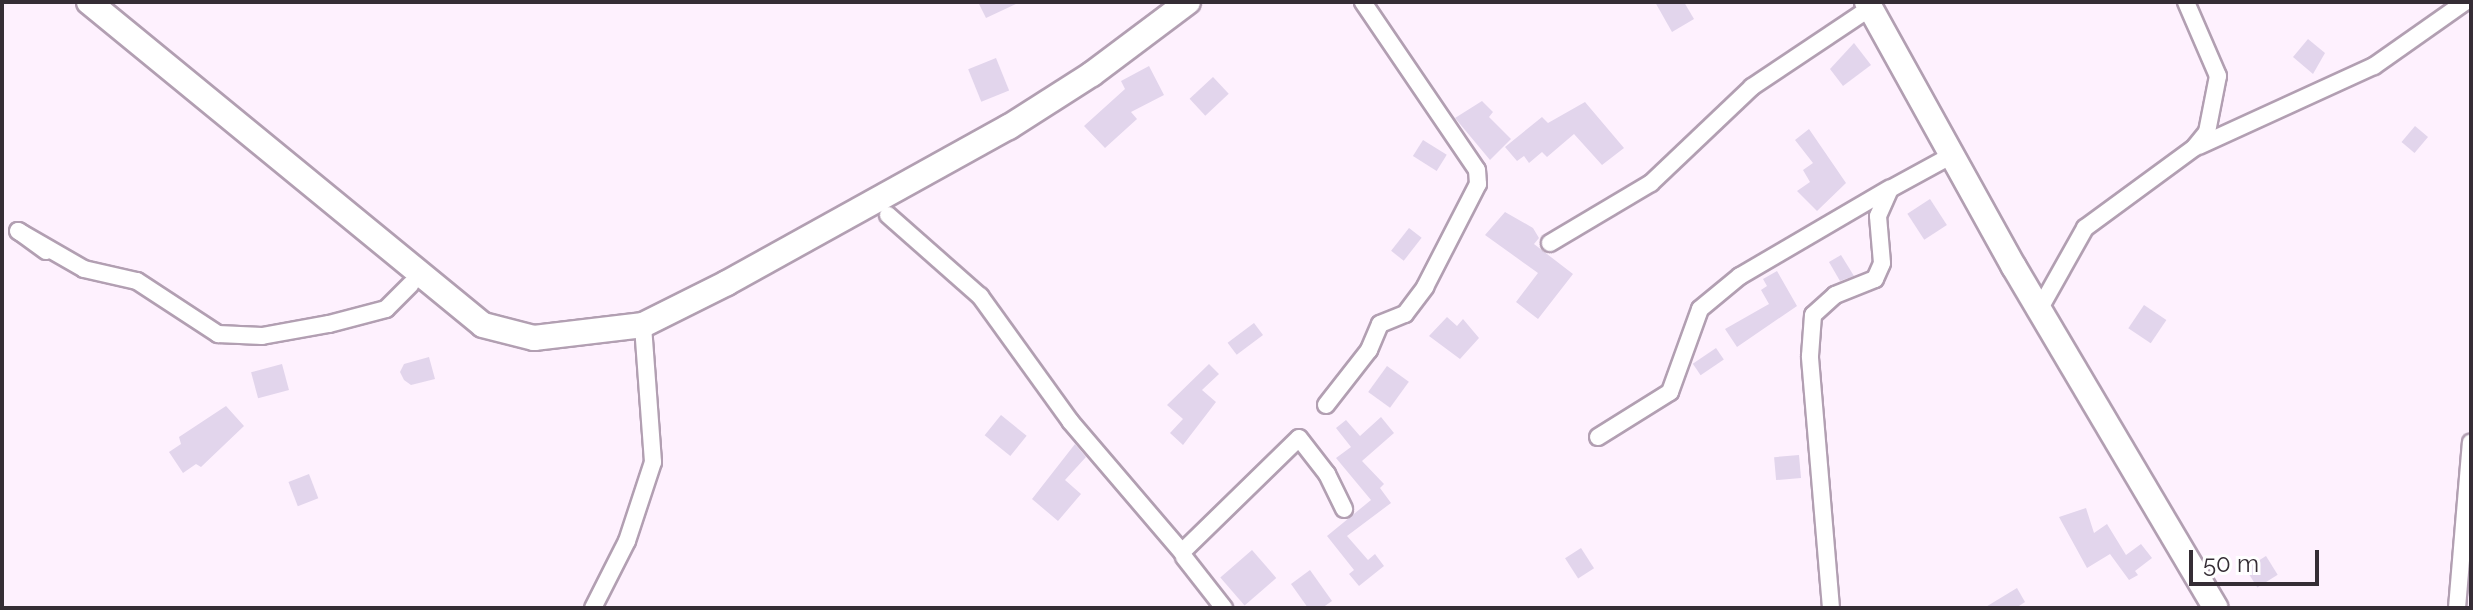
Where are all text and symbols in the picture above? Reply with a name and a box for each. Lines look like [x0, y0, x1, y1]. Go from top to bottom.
scale bar [2193, 534, 2323, 584]
text: 50 m [2203, 549, 2259, 578]

